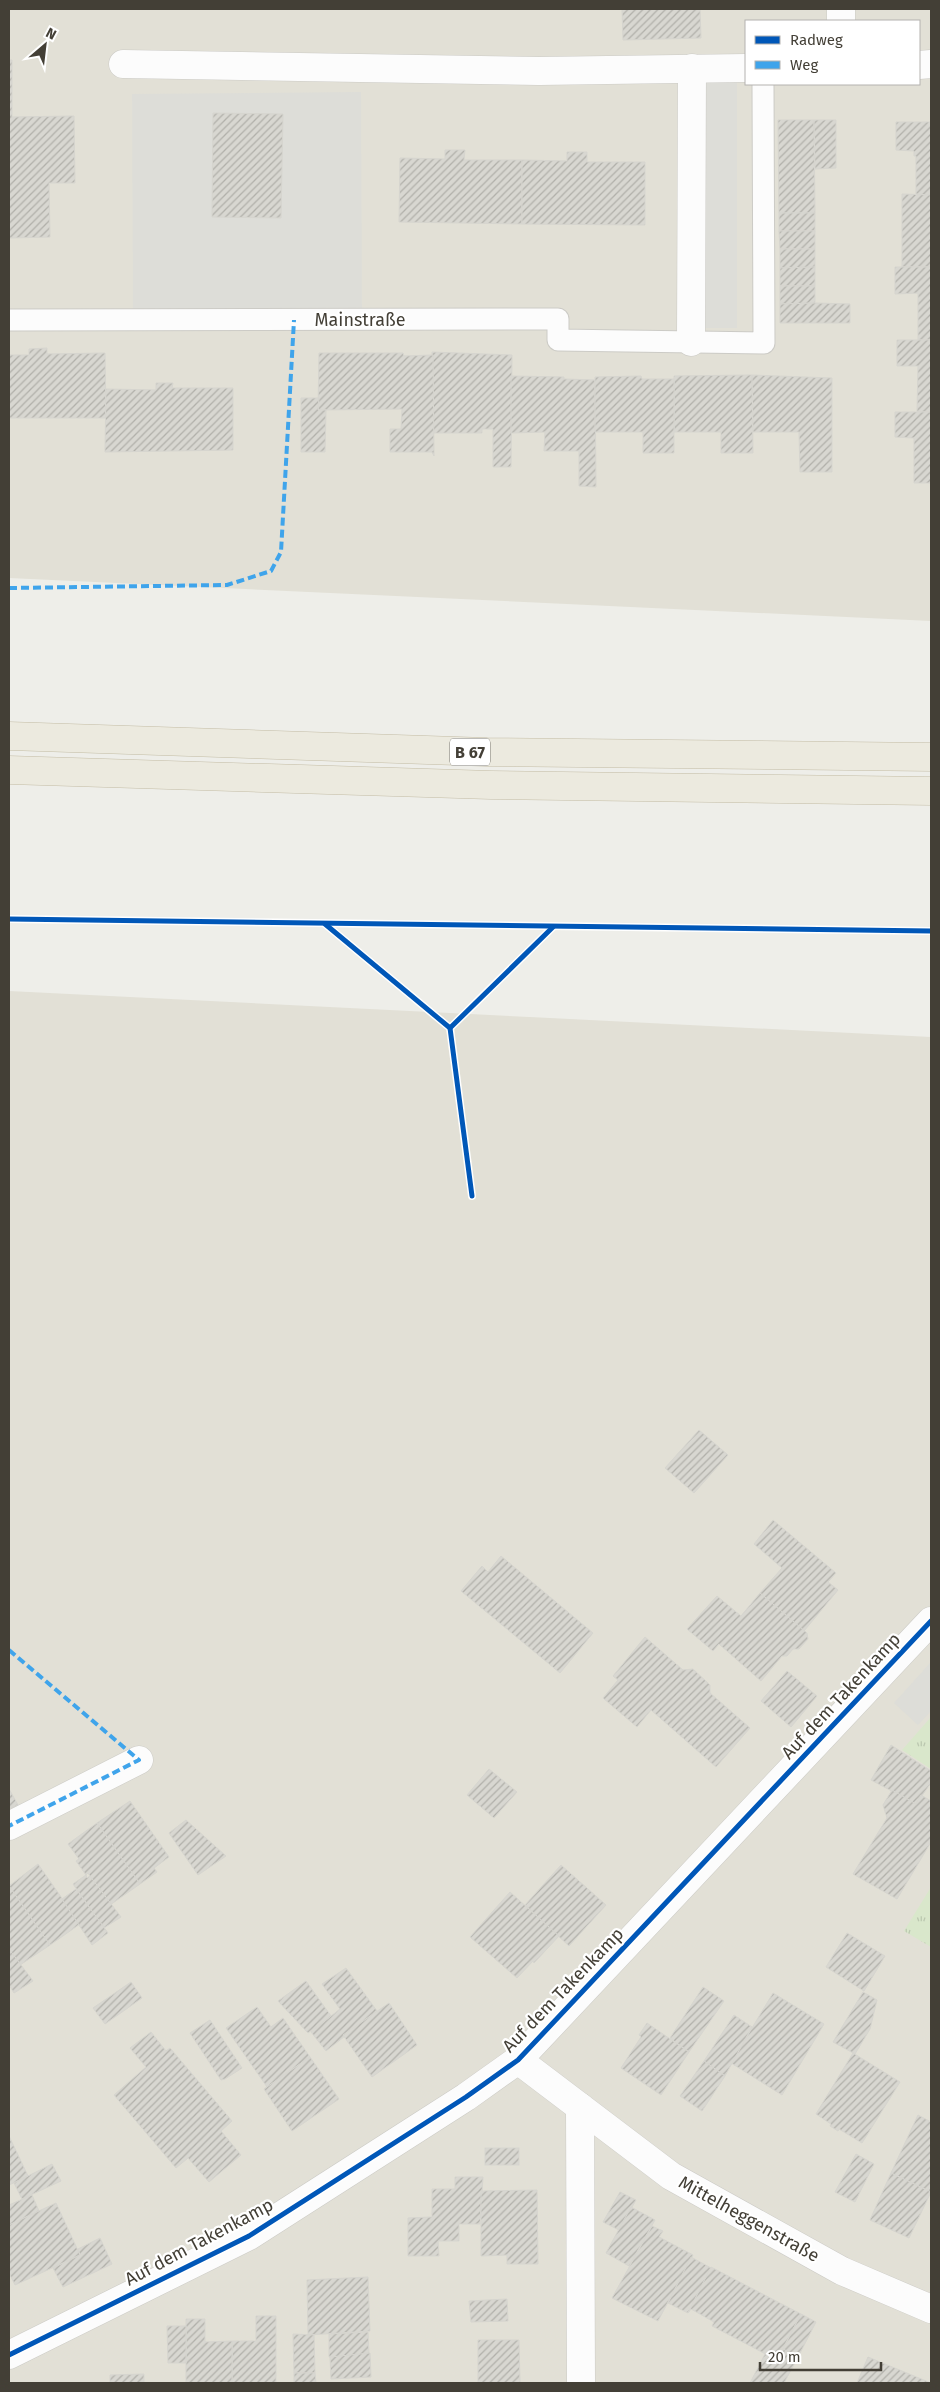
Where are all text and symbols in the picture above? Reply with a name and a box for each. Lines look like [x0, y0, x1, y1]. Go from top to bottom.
north arrow [20, 20, 70, 70]
legend [745, 20, 920, 85]
text: N [43, 24, 59, 44]
text: Radweg [790, 31, 843, 49]
text: Weg [790, 56, 818, 74]
street label: Mainstraße [315, 309, 405, 331]
road number: B 67 [450, 739, 490, 766]
street label: Auf dem Takenkamp [777, 1628, 905, 1764]
street label: Auf dem Takenkamp [498, 1923, 628, 2057]
street label: Mittelheggenstraße [675, 2171, 823, 2267]
street label: Auf dem Takenkamp [121, 2194, 277, 2290]
scale bar [760, 2340, 881, 2372]
text: 20 m [768, 2348, 801, 2366]

